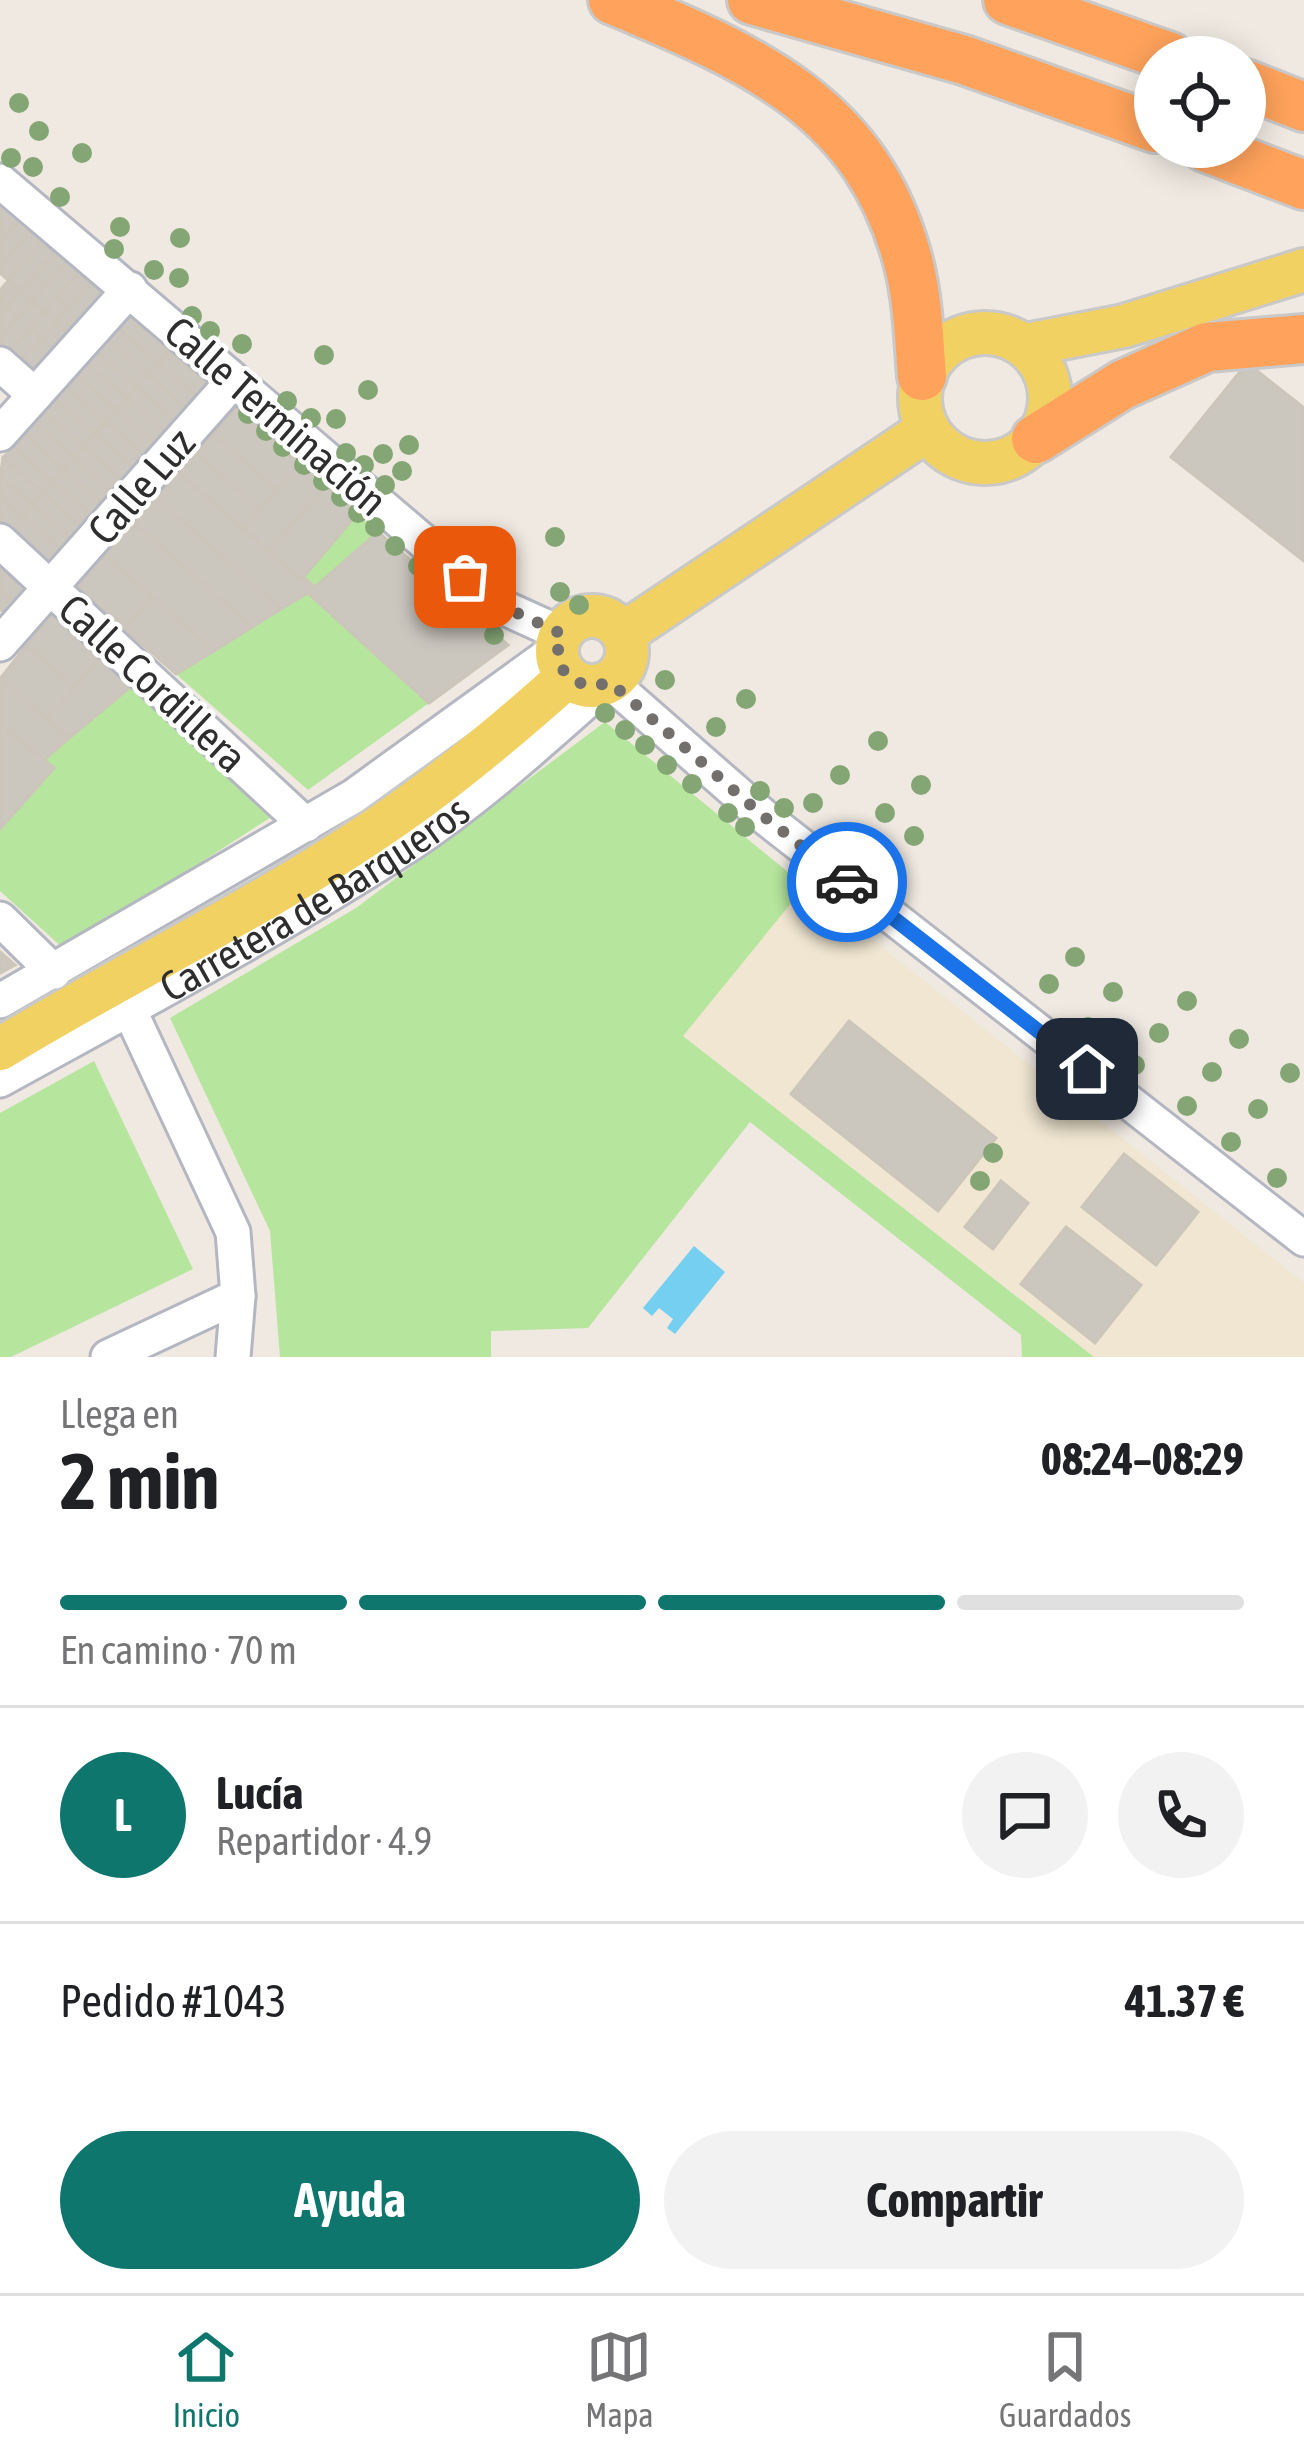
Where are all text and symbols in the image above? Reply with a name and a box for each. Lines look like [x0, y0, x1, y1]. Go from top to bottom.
map controls [1134, 36, 1266, 168]
button: locate [1134, 36, 1266, 168]
street label: Calle Terminación [156, 307, 396, 525]
street label: Calle Luz [78, 419, 204, 553]
pin [414, 526, 516, 628]
icon: bag [432, 544, 498, 610]
street label: Calle Cordillera [50, 584, 256, 782]
street label: Carretera de Barqueros [152, 786, 478, 1011]
courier [787, 822, 907, 942]
icon: car [814, 849, 880, 915]
pin [1036, 1018, 1138, 1120]
icon: home [1054, 1036, 1120, 1102]
text: Llega en [60, 1392, 179, 1436]
text: 08:24–08:29 [1041, 1433, 1244, 1485]
text: 2 min [60, 1436, 219, 1526]
text: En camino · 70 m [60, 1628, 297, 1672]
button: chat [962, 1752, 1088, 1878]
button: phone [1118, 1752, 1244, 1878]
text: Lucía [216, 1767, 303, 1819]
text: L [114, 1789, 132, 1841]
text: Repartidor · 4.9 [216, 1819, 432, 1863]
text: Pedido #1043 [60, 1975, 287, 2027]
text: 41.37 € [1125, 1975, 1244, 2027]
button: Ayuda [60, 2131, 640, 2269]
button: Compartir [664, 2131, 1244, 2269]
tab: Inicio [173, 2324, 240, 2434]
tab: Mapa [585, 2324, 654, 2434]
tab: Guardados [999, 2324, 1131, 2434]

